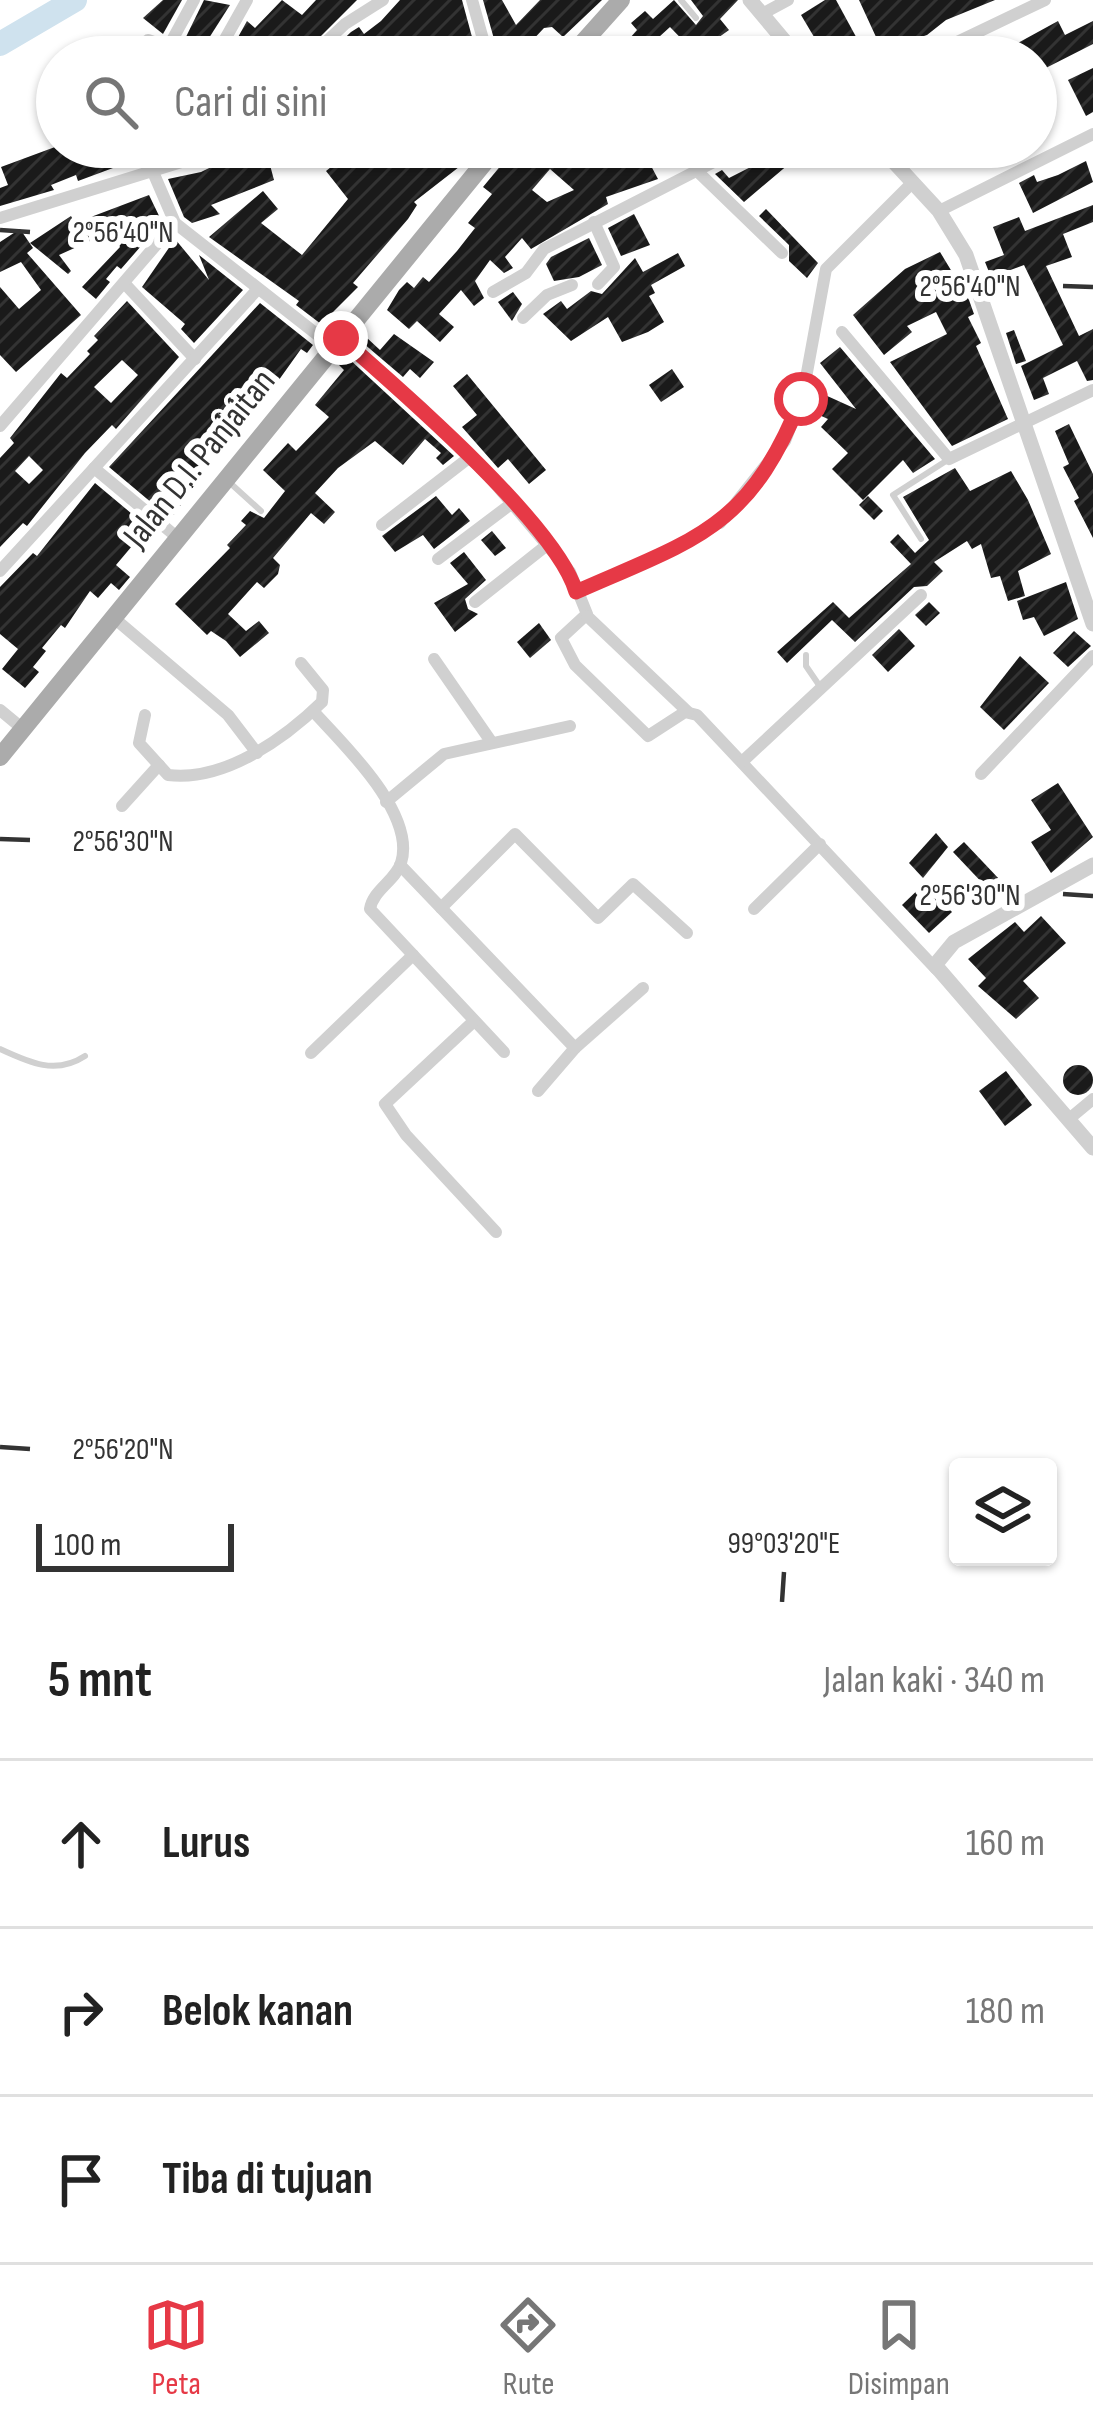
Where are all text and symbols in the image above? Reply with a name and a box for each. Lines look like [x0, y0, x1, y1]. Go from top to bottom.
search box [36, 36, 1057, 168]
icon: search [78, 69, 144, 135]
text: Cari di sini [174, 75, 327, 130]
text: 2°56'40"N [72, 215, 174, 251]
text: 2°56'40"N [919, 269, 1021, 305]
route end [314, 311, 368, 365]
street label: Jalan D.I. Panjaitan [114, 361, 285, 558]
route start [774, 372, 828, 426]
text: 2°56'30"N [72, 824, 174, 860]
text: 2°56'30"N [919, 878, 1021, 914]
text: 2°56'20"N [73, 1432, 173, 1468]
map controls [949, 1458, 1057, 1566]
button: layers [949, 1458, 1057, 1566]
scale bar [36, 1518, 234, 1571]
text: 100 m [54, 1525, 121, 1565]
text: 99°03'20"E [728, 1526, 840, 1562]
text: 5 mnt [48, 1650, 152, 1711]
text: Jalan kaki · 340 m [823, 1657, 1045, 1704]
icon: ahead [48, 1811, 114, 1877]
text: Lurus [162, 1816, 250, 1871]
text: 160 m [966, 1820, 1045, 1867]
icon: right [48, 1979, 114, 2045]
text: Belok kanan [162, 1984, 353, 2039]
text: 180 m [966, 1988, 1045, 2035]
icon: arrive [48, 2147, 114, 2213]
text: Tiba di tujuan [162, 2152, 373, 2207]
tab: Peta [143, 2292, 209, 2404]
tab: Rute [495, 2292, 561, 2404]
tab: Disimpan [848, 2292, 950, 2404]

